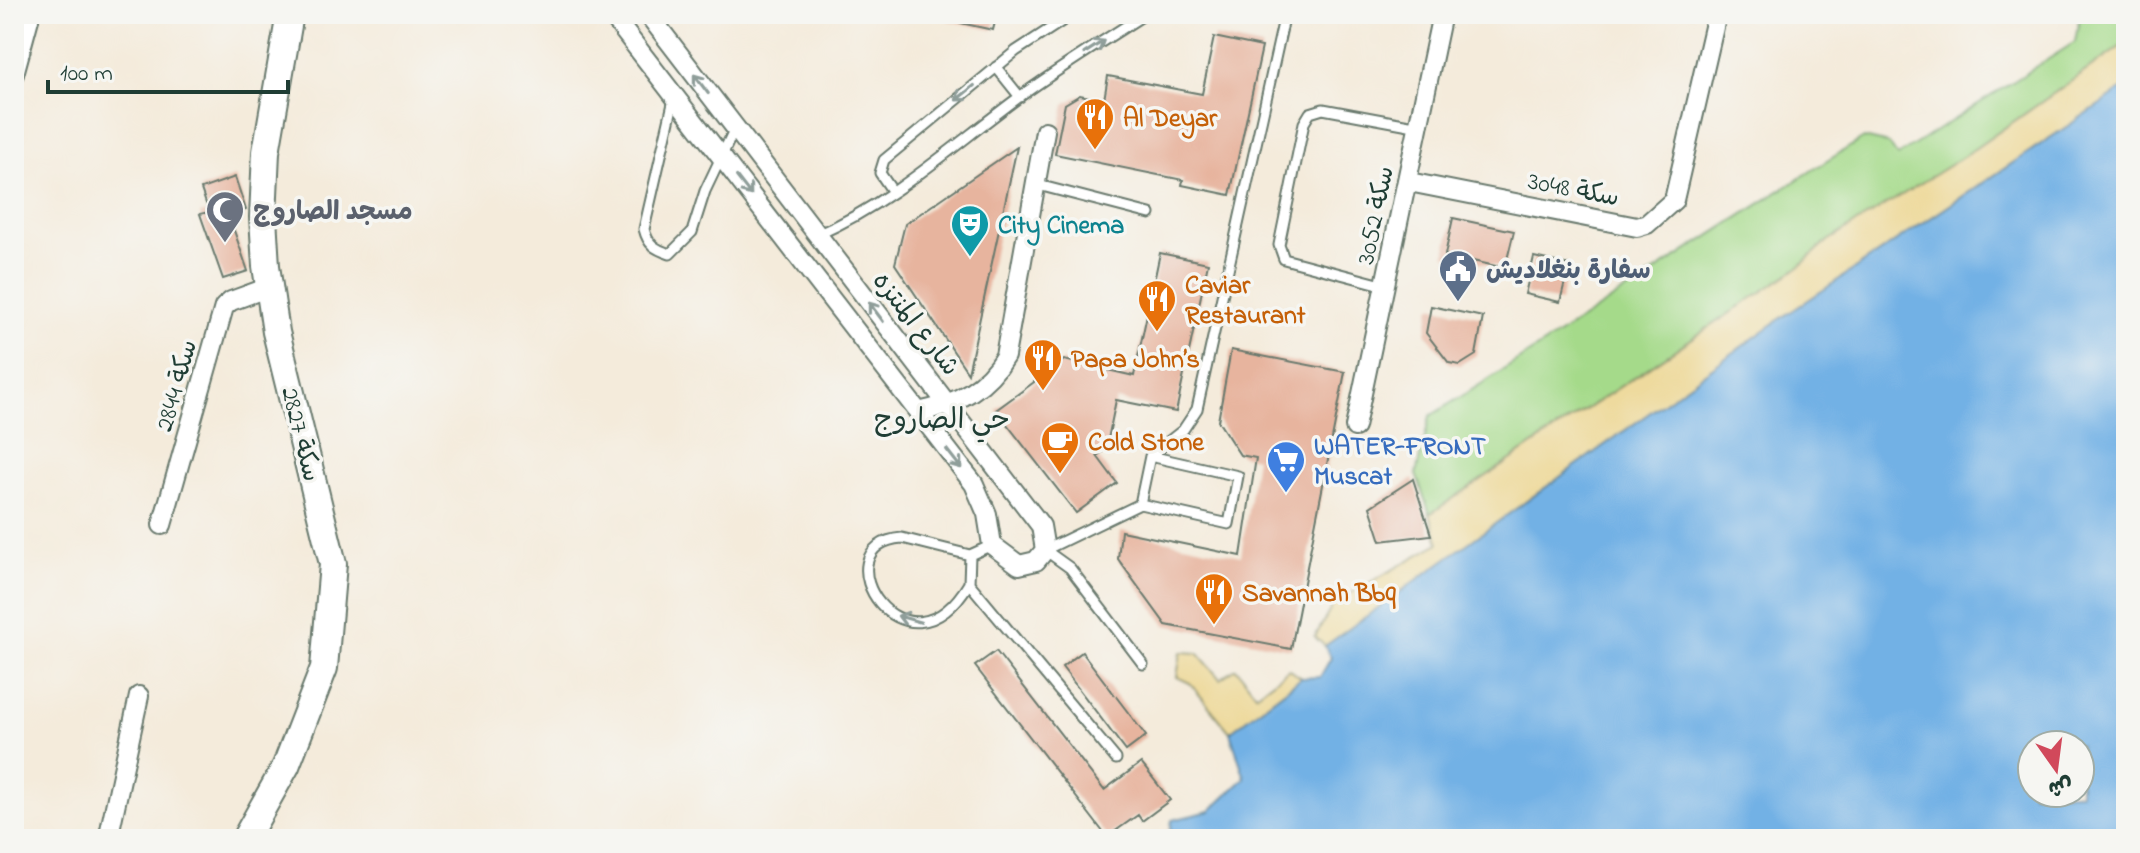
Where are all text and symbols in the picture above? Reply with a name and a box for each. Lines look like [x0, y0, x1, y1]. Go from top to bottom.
one-way arrow [1082, 39, 1105, 55]
scale bar [48, 44, 288, 94]
text: 100 m [60, 57, 113, 92]
one-way arrow [693, 74, 710, 95]
one-way arrow [955, 84, 976, 102]
restaurant icon: Al Deyar [1074, 96, 1116, 151]
place label: Al Deyar [1123, 101, 1218, 139]
street label: سكة 3052 [1348, 163, 1406, 268]
street label: سكة 3048 [1525, 163, 1622, 218]
one-way arrow [736, 175, 753, 196]
mosque icon: مسجد الصاروج [204, 189, 246, 244]
place label: مسجد الصاروج [253, 194, 413, 232]
theatre icon: City Cinema [949, 203, 991, 258]
place label: City Cinema [998, 208, 1124, 246]
public building icon: سفارة بنغلاديش [1437, 248, 1479, 303]
place label: سفارة بنغلاديش [1486, 253, 1651, 291]
street label: شارع المنتزه [862, 265, 967, 385]
place label: Caviar Restaurant [1185, 268, 1306, 336]
restaurant icon: Caviar Restaurant [1136, 278, 1178, 333]
one-way arrow [868, 302, 885, 324]
street label: سكة 2844 [147, 335, 209, 436]
restaurant icon: Papa John’s [1022, 337, 1064, 392]
place label: Papa John’s [1071, 342, 1200, 380]
street label: سكة 2827 [269, 383, 329, 486]
district label: حي الصاروج [874, 401, 1010, 443]
cafe icon: Cold Stone [1039, 420, 1081, 475]
place label: Cold Stone [1088, 425, 1205, 463]
place label: WATER-FRONT Muscat [1314, 429, 1486, 497]
supermarket icon: WATER-FRONT Muscat [1265, 439, 1307, 494]
one-way arrow [946, 448, 963, 469]
restaurant icon: Savannah Bbq [1193, 571, 1235, 626]
place label: Savannah Bbq [1242, 576, 1396, 614]
one-way arrow [897, 611, 923, 626]
north arrow [2016, 729, 2096, 809]
text: ش [2044, 767, 2076, 804]

